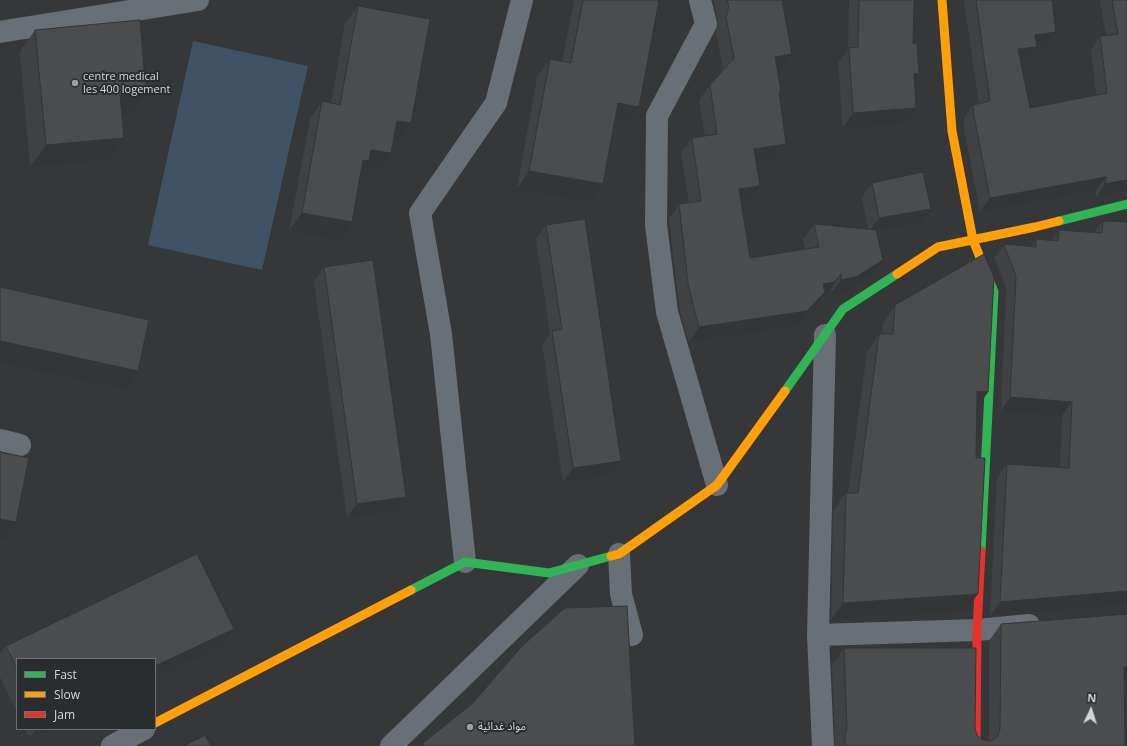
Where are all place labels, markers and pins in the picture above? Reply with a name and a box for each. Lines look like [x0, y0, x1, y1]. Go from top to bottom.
place label: centre medical les 400 logement [83, 70, 170, 96]
marker: centre medical les 400 logement [70, 78, 80, 88]
place label: مواد غدائية [478, 720, 526, 734]
marker: مواد غدائية [465, 722, 475, 732]

